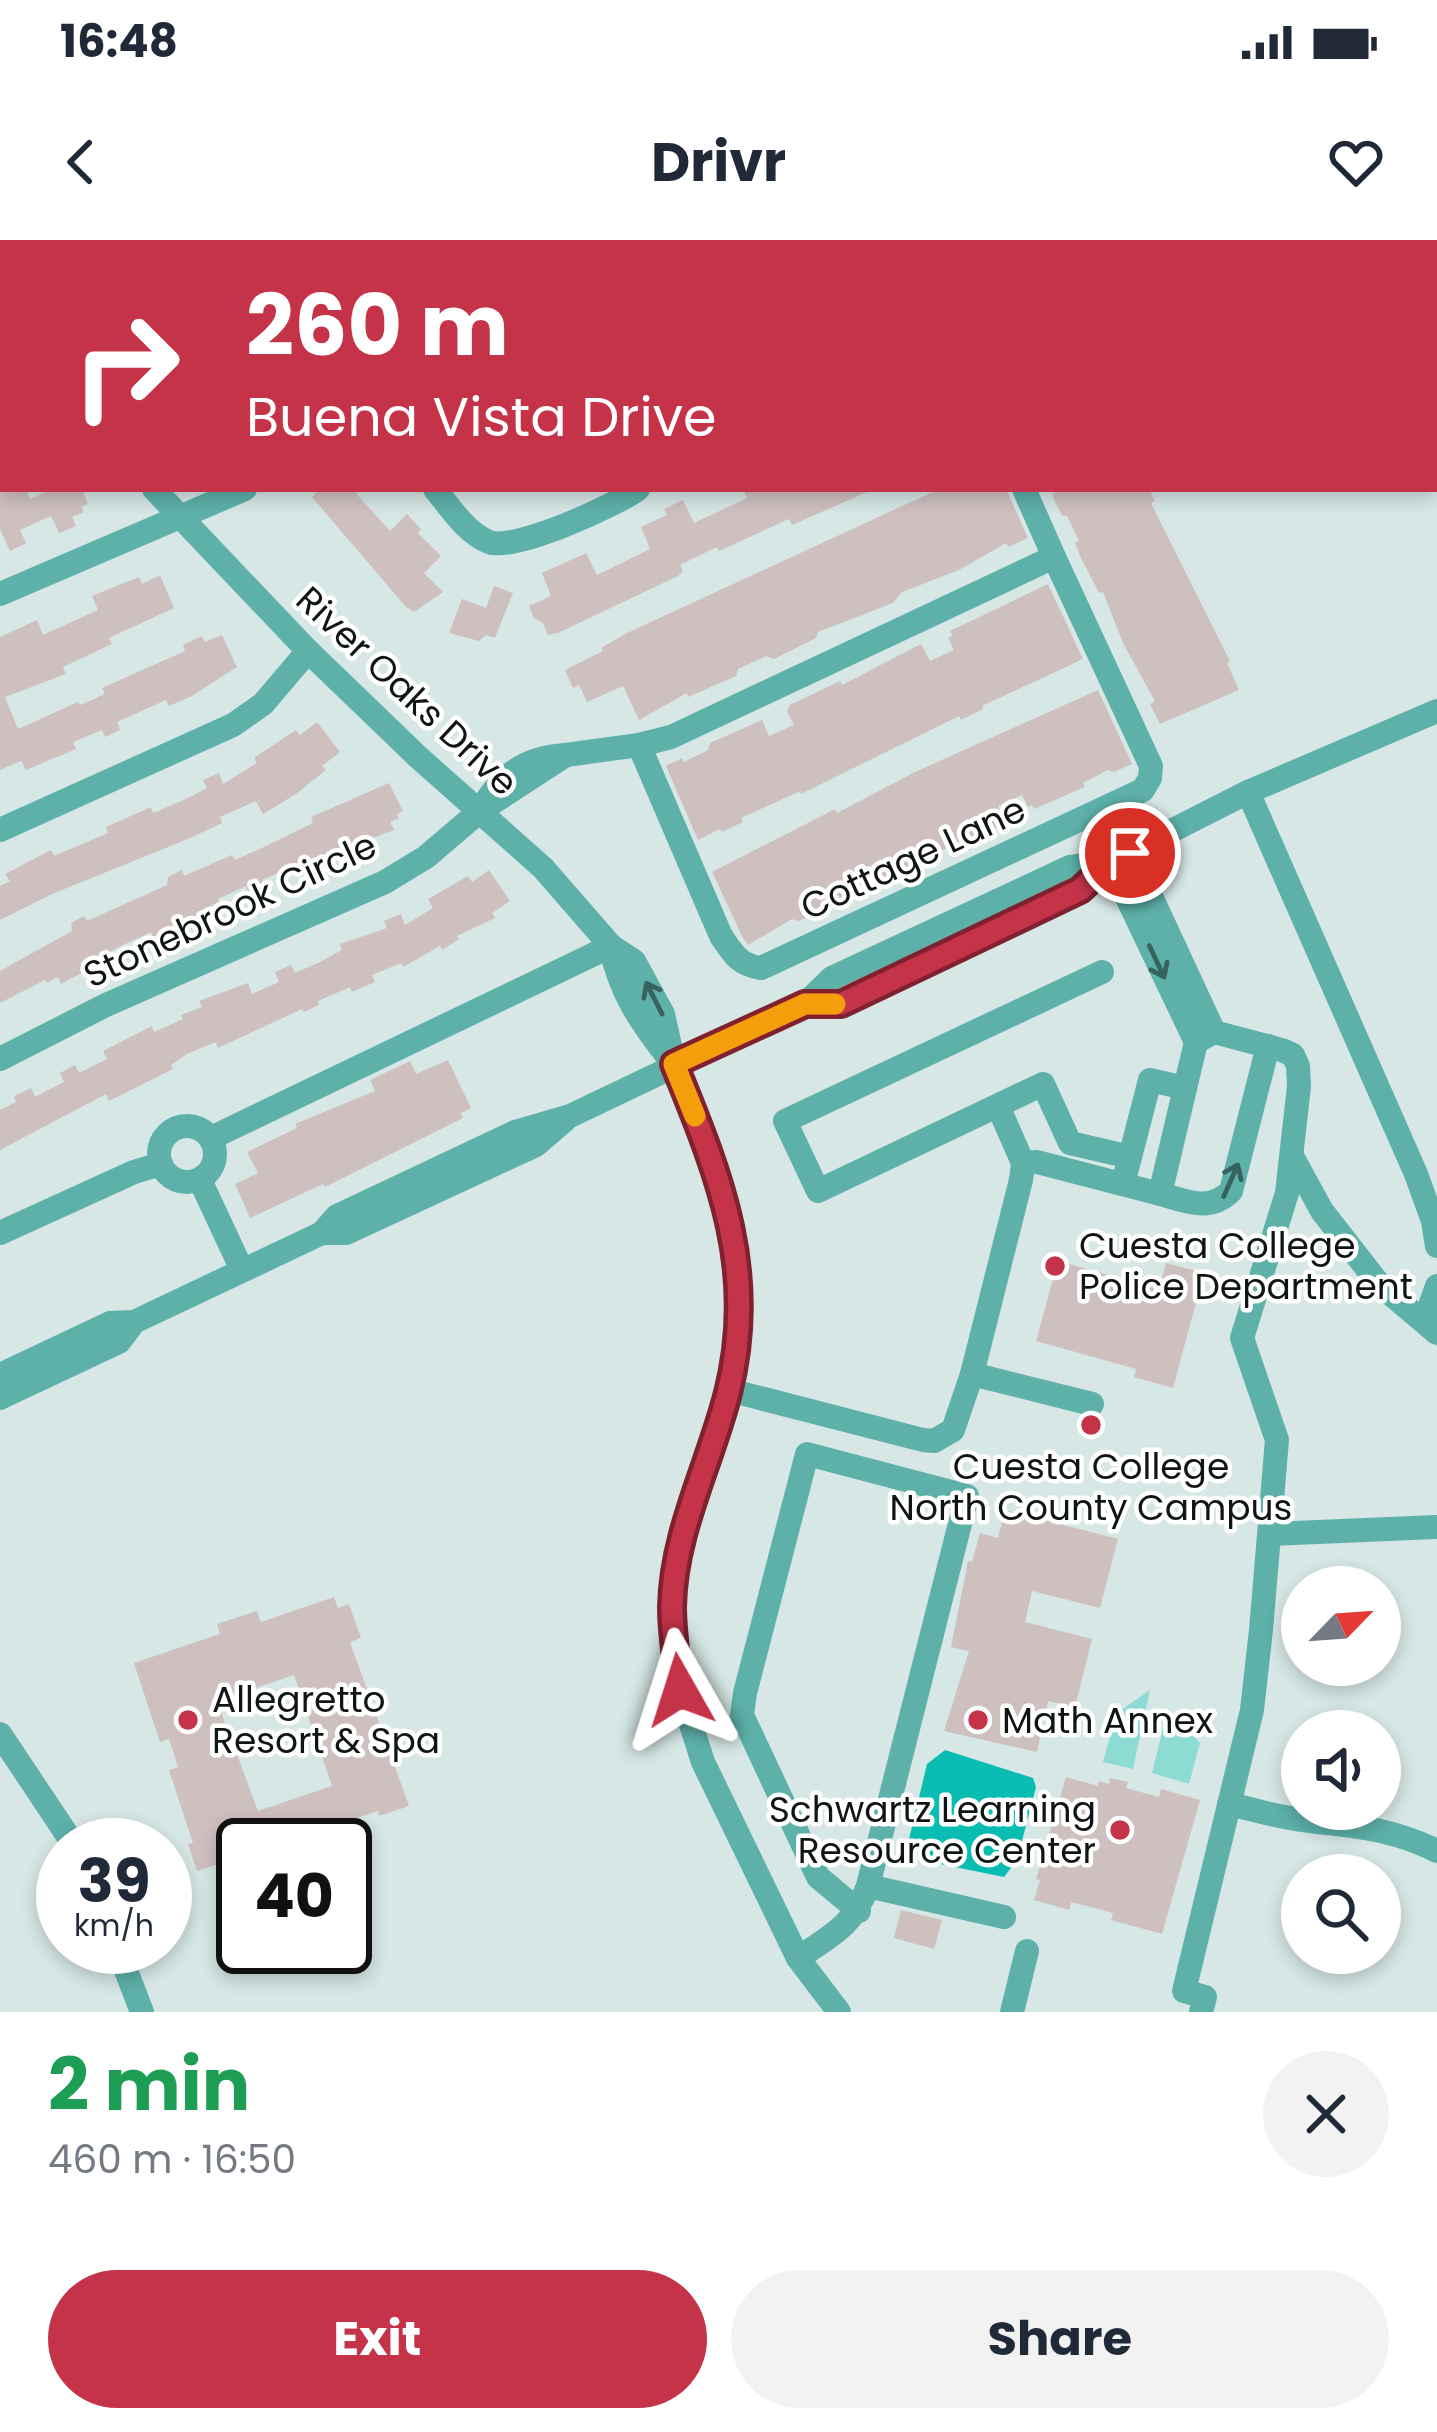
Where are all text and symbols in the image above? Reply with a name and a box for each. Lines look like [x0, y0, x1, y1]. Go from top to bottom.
text: 16:48 [60, 10, 178, 73]
text: Drivr [651, 124, 786, 200]
icon: back [48, 129, 114, 195]
icon: heart [1323, 129, 1389, 195]
text: 260 m [246, 267, 509, 384]
icon: right [48, 288, 204, 444]
text: Buena Vista Drive [246, 379, 717, 455]
street label: River Oaks Drive [285, 575, 529, 807]
street label: Cottage Lane [792, 784, 1034, 932]
pin [1079, 802, 1181, 904]
street label: Stonebrook Circle [75, 820, 385, 1000]
icon: arrive [1097, 820, 1163, 886]
one-way arrow [1147, 943, 1169, 979]
one-way arrow [641, 980, 664, 1016]
one-way arrow [1221, 1163, 1243, 1199]
place label: Cuesta College Police Department [1079, 1220, 1413, 1312]
marker: Cuesta College Police Department [1042, 1253, 1068, 1279]
marker: Cuesta College North County Campus [1078, 1412, 1104, 1438]
place label: Cuesta College North County Campus [890, 1441, 1292, 1533]
north arrow [1281, 1566, 1401, 1686]
map controls [1281, 1566, 1401, 1974]
position arrow [617, 1627, 743, 1753]
place label: Allegretto Resort & Spa [212, 1674, 440, 1766]
place label: Math Annex [1002, 1695, 1213, 1746]
marker: Allegretto Resort & Spa [175, 1707, 201, 1733]
marker: Math Annex [965, 1707, 991, 1733]
button: sound [1281, 1710, 1401, 1830]
place label: Schwartz Learning Resource Center [769, 1784, 1096, 1876]
marker: Schwartz Learning Resource Center [1107, 1817, 1133, 1843]
speed limit sign: 40 [216, 1818, 372, 1974]
text: 39 [77, 1839, 151, 1923]
button: search [1281, 1854, 1401, 1974]
text: km/h [74, 1904, 154, 1947]
text: 2 min [48, 2034, 250, 2135]
button: close [1263, 2051, 1389, 2177]
text: 460 m · 16:50 [48, 2132, 296, 2187]
button: Exit [48, 2270, 707, 2408]
button: Share [731, 2270, 1389, 2408]

